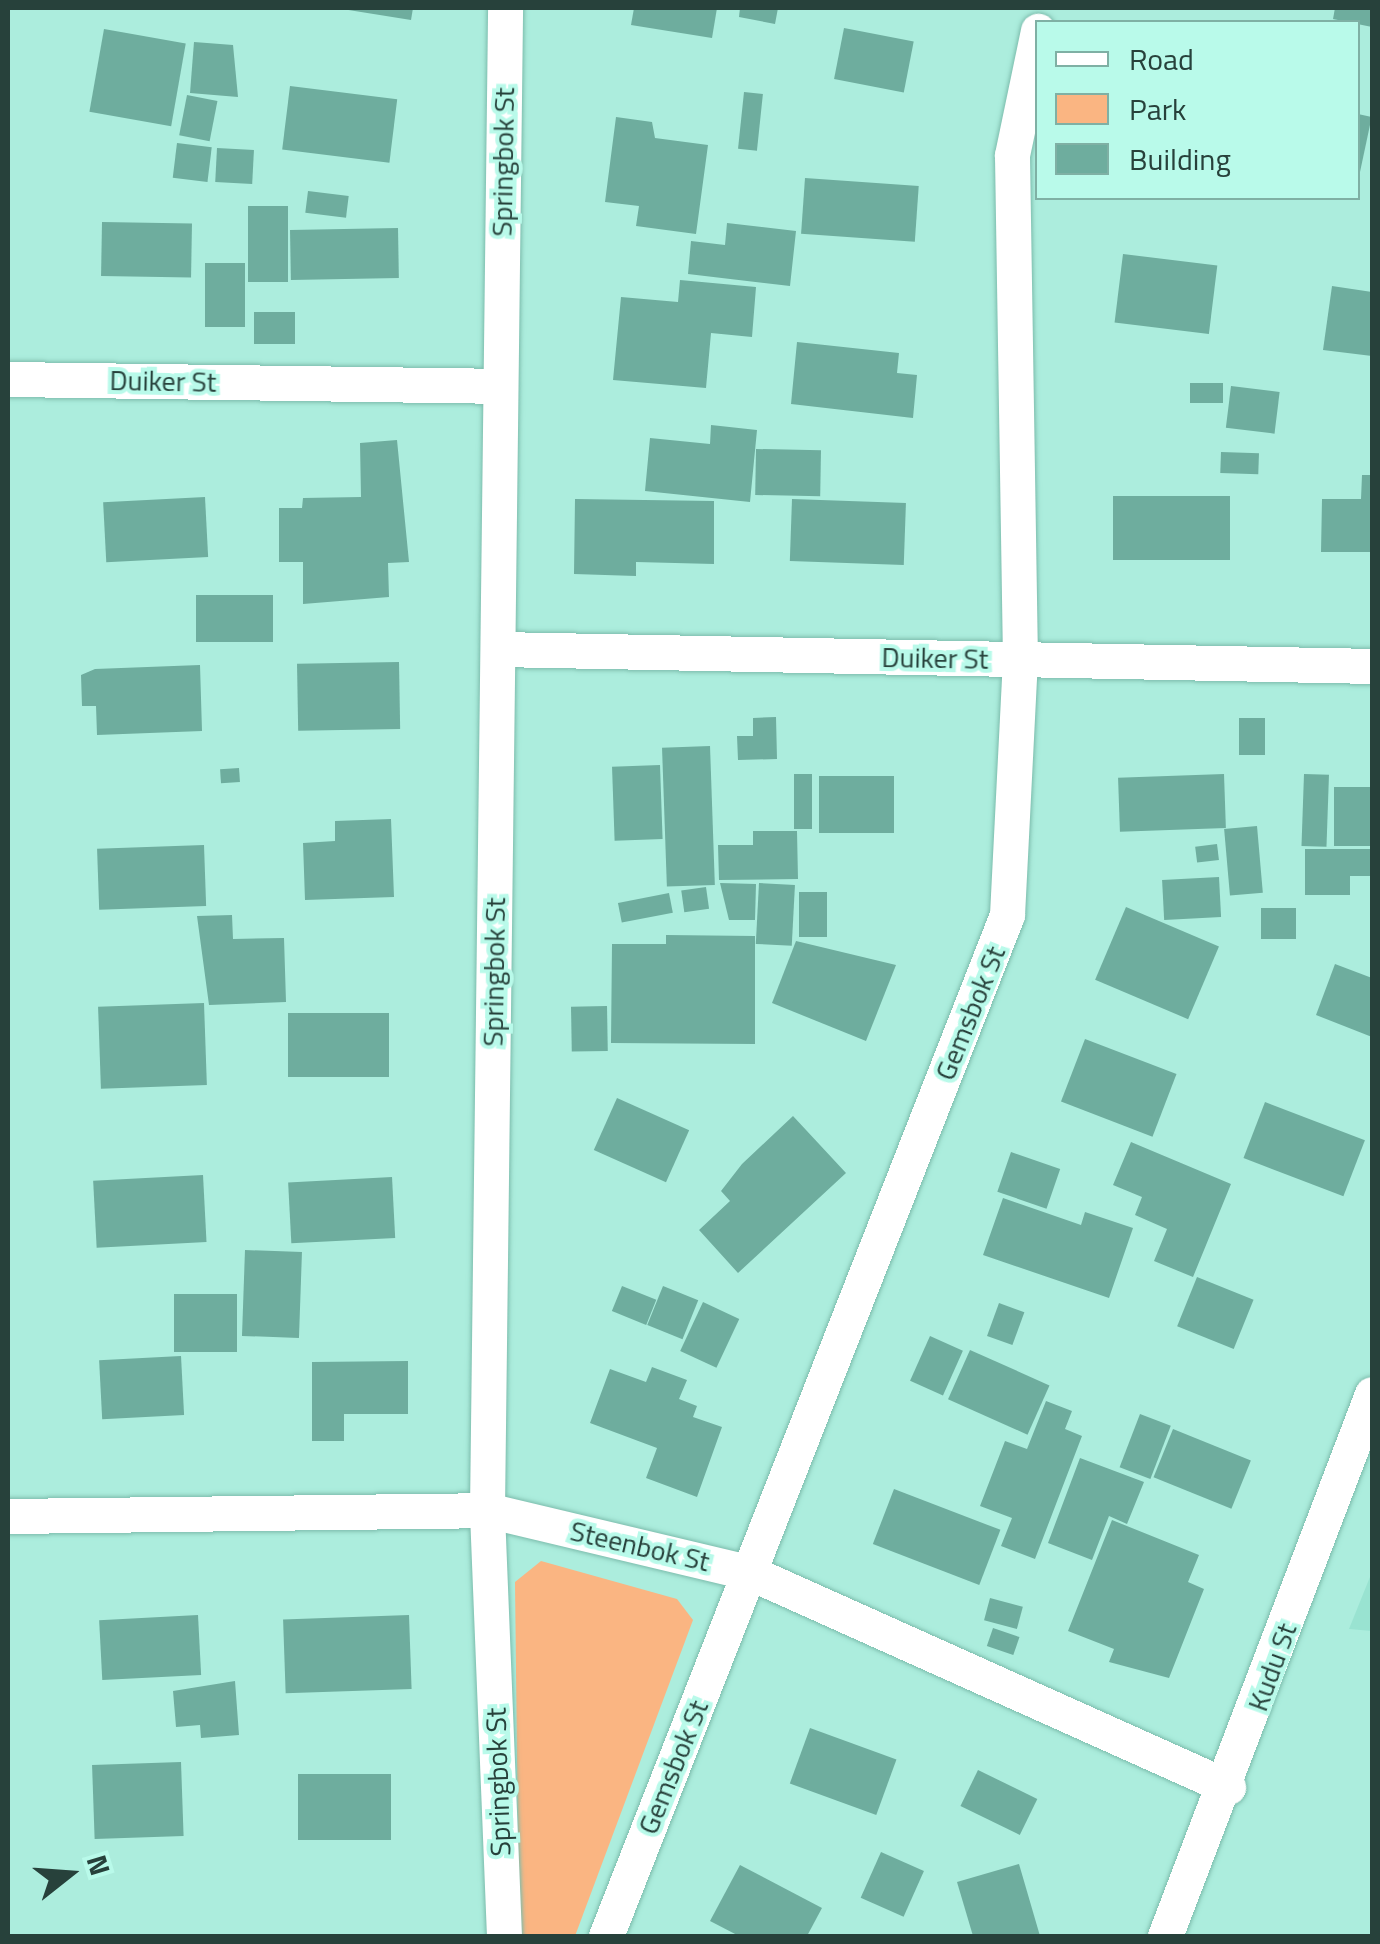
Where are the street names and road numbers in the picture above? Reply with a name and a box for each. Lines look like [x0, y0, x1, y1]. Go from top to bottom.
street label: Springbok St [485, 87, 521, 237]
street label: Duiker St [109, 363, 217, 399]
street label: Duiker St [881, 640, 989, 676]
street label: Springbok St [476, 897, 512, 1047]
street label: Gemsbok St [928, 941, 1012, 1085]
street label: Steenbok St [567, 1514, 713, 1578]
street label: Kudu St [1241, 1618, 1303, 1716]
street label: Gemsbok St [631, 1695, 715, 1839]
street label: Springbok St [479, 1707, 517, 1857]

